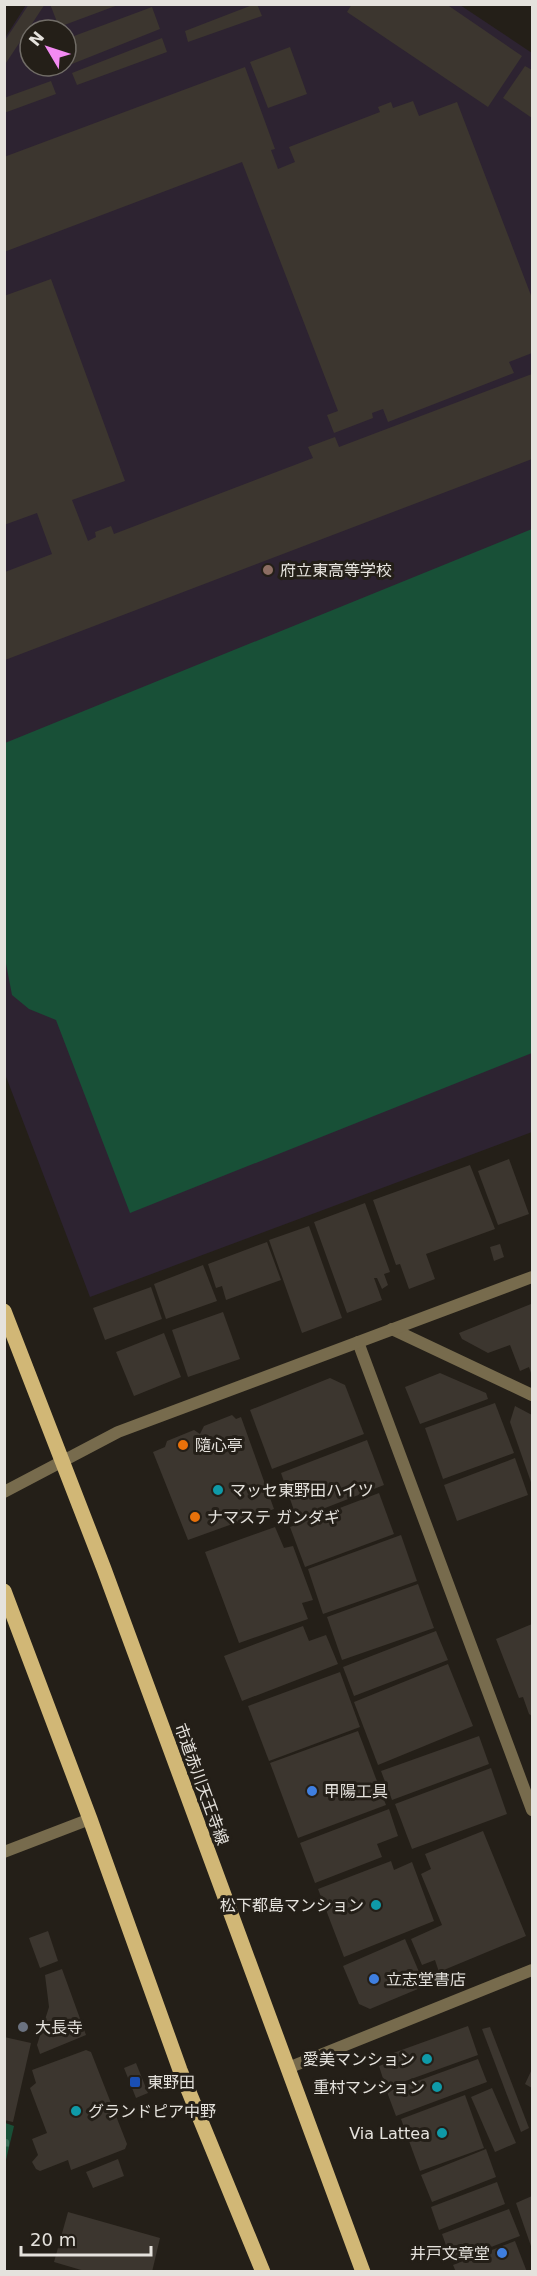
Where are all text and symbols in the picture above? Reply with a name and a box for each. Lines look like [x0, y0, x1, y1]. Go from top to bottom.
north arrow [18, 18, 78, 78]
text: N [25, 28, 48, 50]
place label: 府立東高等学校 [280, 561, 392, 580]
marker: 府立東高等学校 [261, 563, 275, 577]
place label: 隨心亭 [195, 1436, 243, 1455]
marker: 隨心亭 [176, 1438, 190, 1452]
place label: マッセ東野田ハイツ [230, 1481, 374, 1500]
marker: マッセ東野田ハイツ [211, 1483, 225, 1497]
place label: ナマステ ガンダギ [207, 1508, 340, 1527]
marker: ナマステ ガンダギ [188, 1510, 202, 1524]
street label: 市道赤川天王寺線 [171, 1721, 232, 1848]
place label: 甲陽工具 [324, 1782, 388, 1801]
marker: 甲陽工具 [305, 1784, 319, 1798]
place label: 松下都島マンション [220, 1896, 364, 1915]
marker: 松下都島マンション [369, 1898, 383, 1912]
place label: 立志堂書店 [386, 1970, 466, 1989]
marker: 立志堂書店 [367, 1972, 381, 1986]
place label: 大長寺 [35, 2018, 83, 2037]
marker: 大長寺 [16, 2020, 30, 2034]
place label: 愛美マンション [303, 2050, 415, 2069]
marker: 愛美マンション [420, 2052, 434, 2066]
place label: 東野田 [147, 2073, 195, 2092]
marker: 東野田 [128, 2075, 142, 2089]
place label: 重村マンション [313, 2078, 425, 2097]
marker: 重村マンション [430, 2080, 444, 2094]
place label: グランドピア中野 [88, 2102, 216, 2121]
marker: グランドピア中野 [69, 2104, 83, 2118]
place label: Via Lattea [349, 2124, 430, 2143]
marker: Via Lattea [435, 2126, 449, 2140]
scale bar [21, 2219, 152, 2257]
text: 20 m [30, 2229, 76, 2250]
place label: 井戸文章堂 [410, 2244, 490, 2263]
marker: 井戸文章堂 [495, 2246, 509, 2260]

